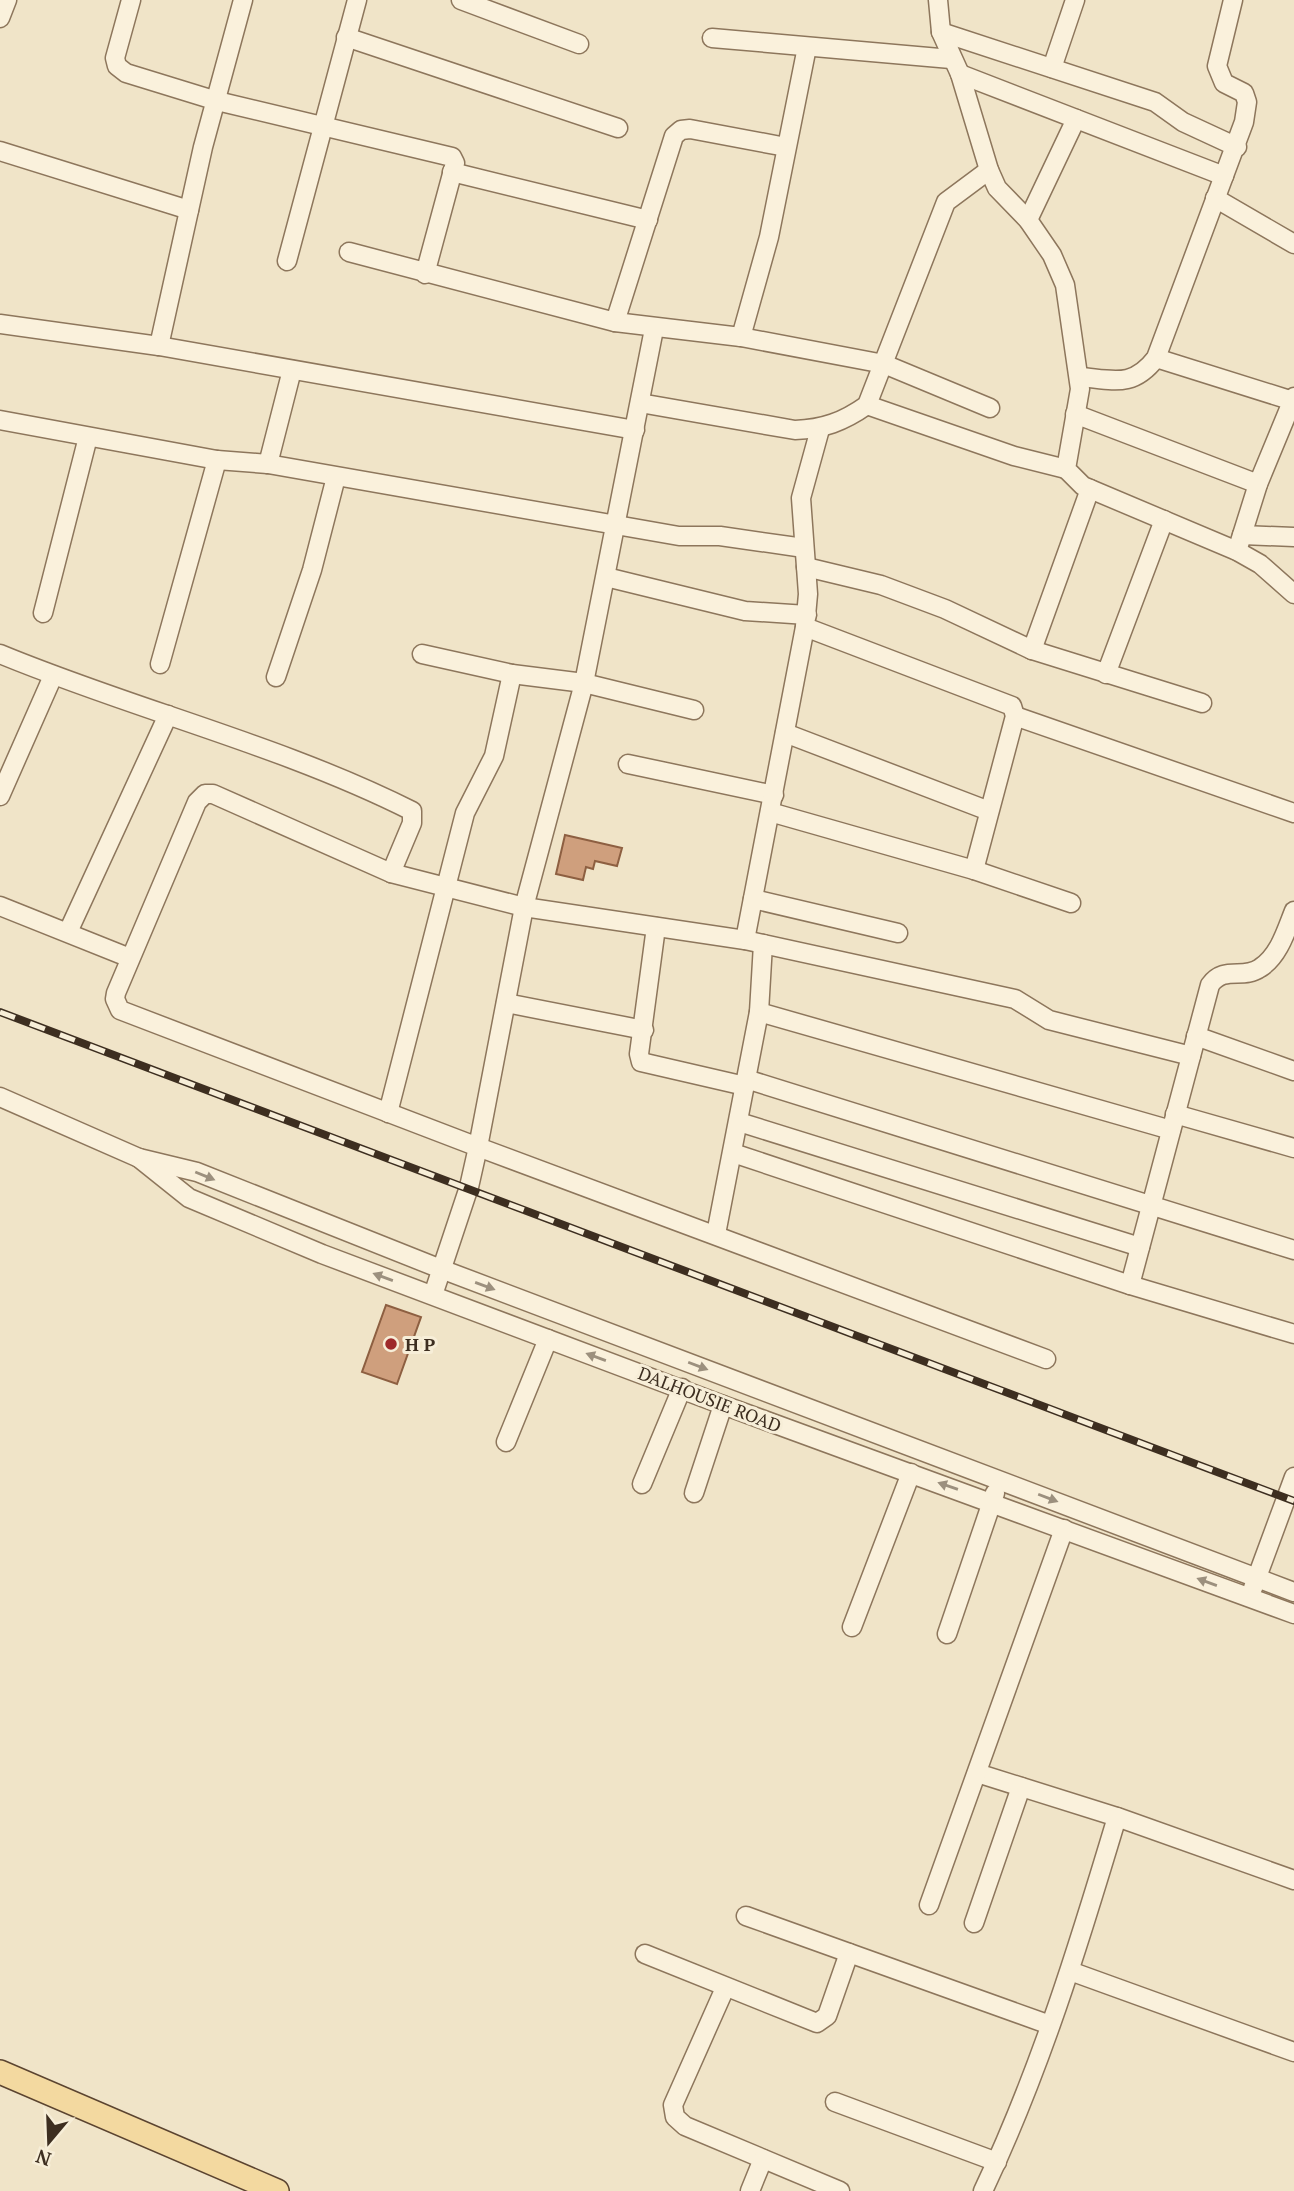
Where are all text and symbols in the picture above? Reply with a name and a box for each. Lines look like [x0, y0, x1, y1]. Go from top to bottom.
one-way arrow [195, 1170, 216, 1181]
one-way arrow [373, 1271, 394, 1282]
one-way arrow [475, 1280, 496, 1291]
place label: H P [405, 1332, 436, 1356]
marker: H P [383, 1336, 399, 1352]
one-way arrow [586, 1351, 607, 1362]
one-way arrow [688, 1360, 709, 1371]
street label: DALHOUSIE ROAD [635, 1361, 785, 1437]
one-way arrow [937, 1480, 958, 1491]
one-way arrow [1038, 1493, 1059, 1504]
one-way arrow [1196, 1576, 1217, 1587]
north arrow [14, 2107, 84, 2177]
text: N [32, 2144, 54, 2173]

